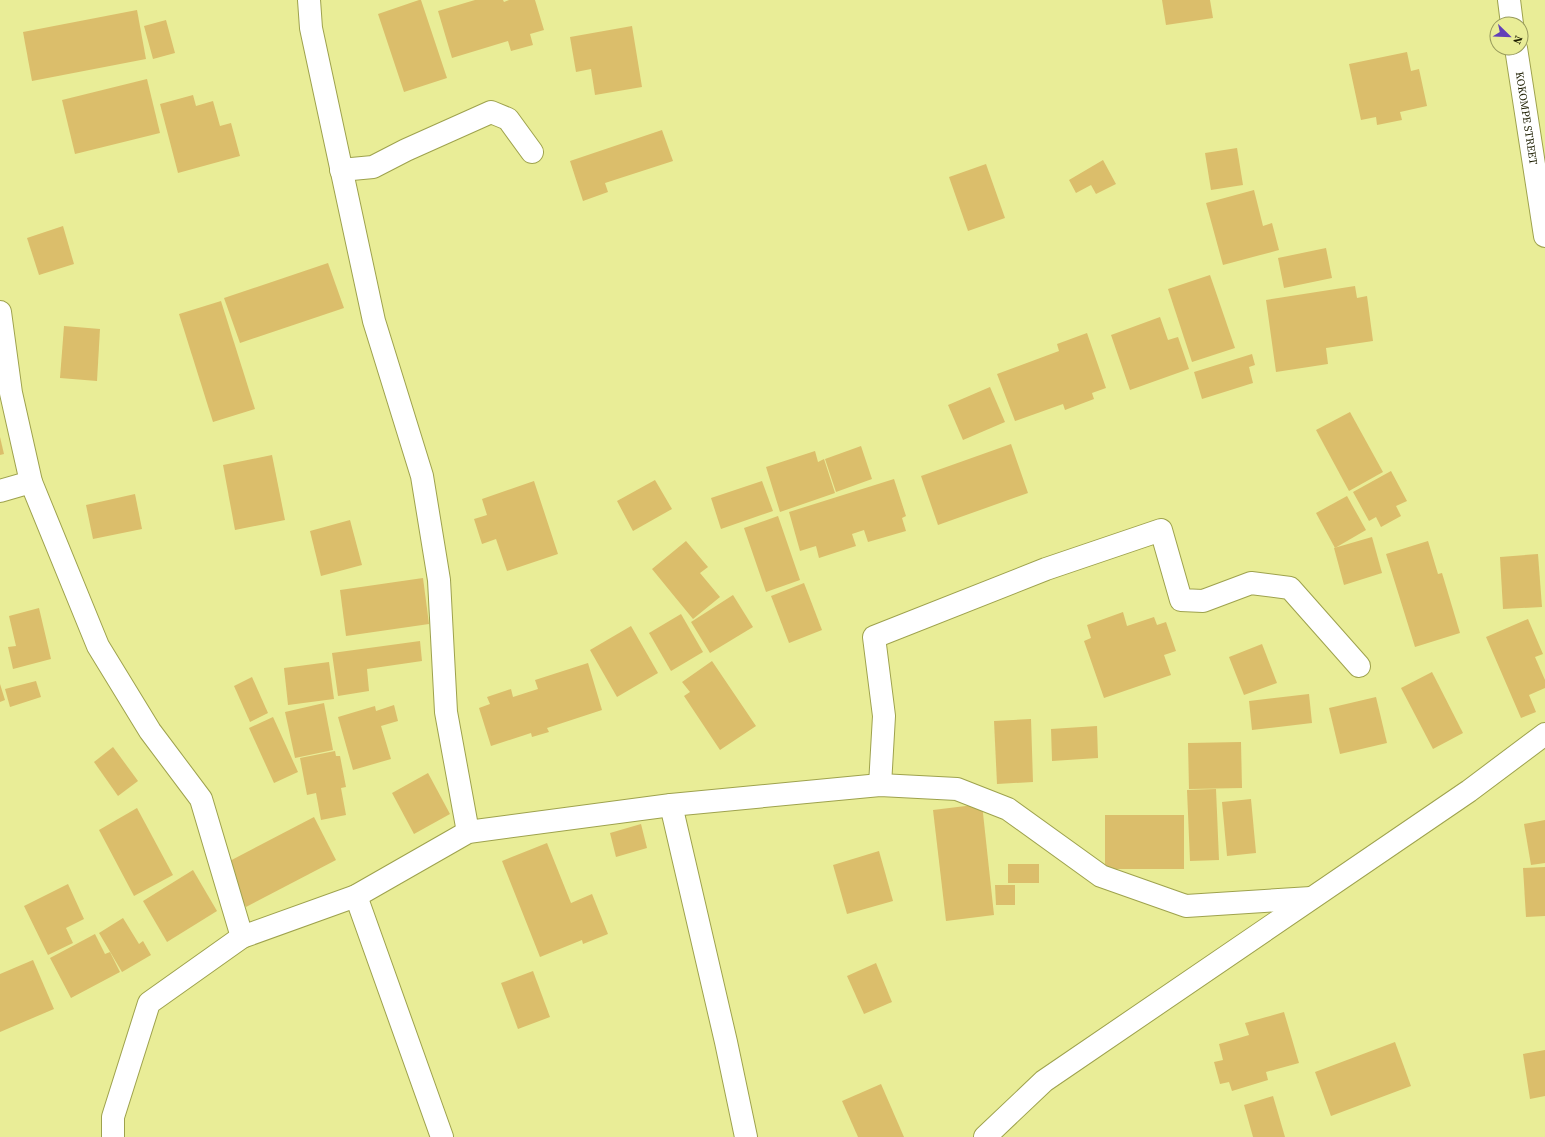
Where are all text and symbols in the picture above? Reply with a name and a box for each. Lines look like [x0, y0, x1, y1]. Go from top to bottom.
north arrow [1489, 16, 1529, 56]
text: N [1509, 33, 1526, 46]
street label: KOKOMPE STREET [1512, 71, 1541, 166]

